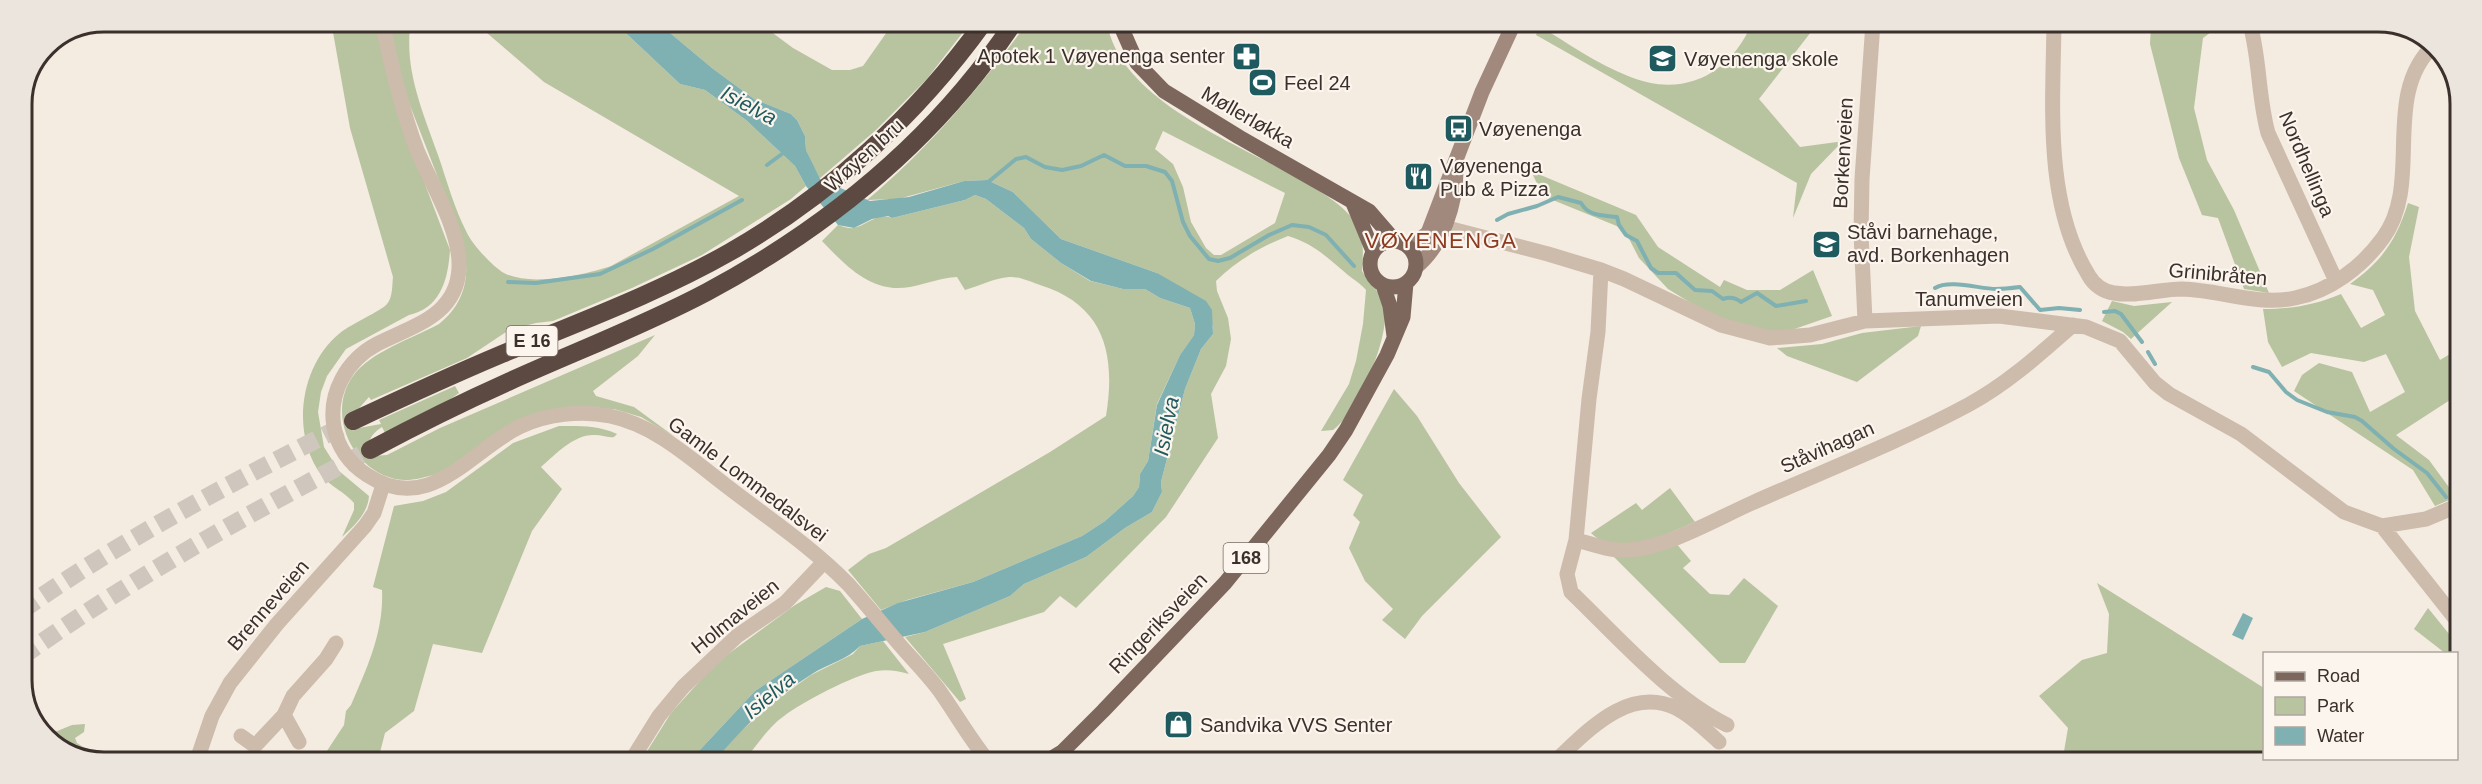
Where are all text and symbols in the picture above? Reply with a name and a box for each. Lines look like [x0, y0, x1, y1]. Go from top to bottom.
pharmacy icon: Apotek 1 Vøyenenga senter [1230, 40, 1262, 72]
school or university icon: Vøyenenga skole [1647, 43, 1679, 75]
place label: Apotek 1 Vøyenenga senter [977, 45, 1225, 67]
place label: Vøyenenga skole [1684, 48, 1839, 70]
sports icon: Feel 24 [1247, 67, 1279, 99]
place label: Feel 24 [1284, 72, 1351, 94]
water label: Isielva [717, 81, 781, 129]
street label: Møllerløkka [1198, 82, 1299, 153]
street label: Borkenveien [1829, 97, 1857, 209]
street label: Nordhellinga [2275, 108, 2339, 221]
bus stop icon: Vøyenenga [1442, 113, 1474, 145]
street label: Wøyen bru [820, 114, 908, 196]
place label: Vøyenenga [1479, 118, 1582, 140]
place label: Vøyenenga Pub & Pizza [1440, 155, 1550, 200]
restaurant icon: Vøyenenga Pub & Pizza [1403, 161, 1435, 193]
place label: Ståvi barnehage, avd. Borkenhagen [1847, 221, 2009, 266]
district label: VØYENENGA [1365, 228, 1517, 253]
school or university icon: Ståvi barnehage, avd. Borkenhagen [1810, 228, 1842, 260]
street label: Grinibråten [2168, 259, 2268, 289]
street label: Tanumveien [1915, 288, 2023, 310]
road number: E 16 [506, 326, 558, 356]
water label: Isielva [1149, 395, 1183, 457]
street label: Gamle Lommedalsvei [664, 412, 832, 546]
street label: Ståvihagan [1777, 417, 1877, 477]
road number: 168 [1224, 543, 1268, 573]
street label: Brenneveien [223, 555, 313, 655]
street label: Ringeriksveien [1105, 568, 1211, 678]
street label: Holmaveien [687, 574, 783, 658]
legend [2263, 652, 2458, 760]
text: Road [2317, 666, 2360, 686]
water label: Isielva [739, 667, 799, 723]
text: Park [2317, 696, 2355, 716]
shop icon: Sandvika VVS Senter [1163, 709, 1195, 741]
place label: Sandvika VVS Senter [1200, 714, 1393, 736]
text: Water [2317, 726, 2364, 746]

